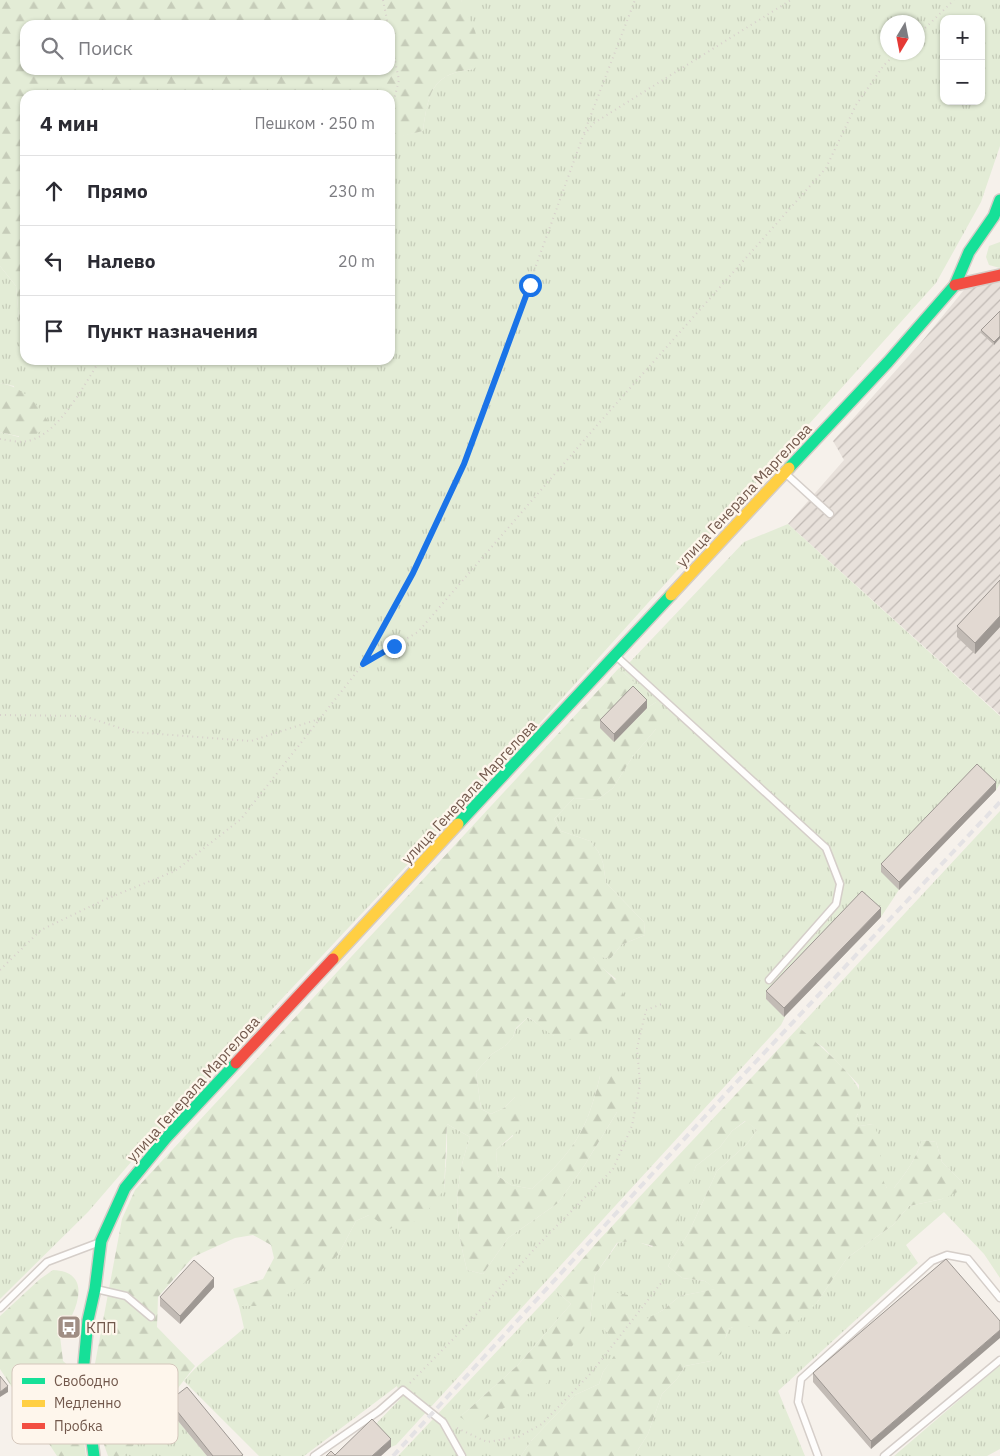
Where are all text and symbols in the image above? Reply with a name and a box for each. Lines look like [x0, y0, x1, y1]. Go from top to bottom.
north arrow [880, 15, 925, 60]
map controls [940, 15, 985, 105]
button: + [940, 15, 985, 60]
search box [20, 20, 395, 75]
icon: search [38, 34, 66, 62]
text: Поиск [78, 36, 133, 60]
button: − [940, 60, 985, 105]
text: 4 мин [40, 109, 99, 137]
text: Пешком · 250 m [254, 113, 375, 133]
icon: ahead [40, 177, 68, 205]
text: Прямо [87, 179, 148, 203]
text: 230 m [328, 181, 375, 201]
icon: left [40, 247, 68, 275]
text: Налево [87, 249, 156, 273]
text: 20 m [338, 251, 375, 271]
route start [519, 274, 542, 297]
icon: arrive [40, 317, 68, 345]
text: Пункт назначения [87, 319, 258, 343]
street label: улица Генерала Маргелова [672, 419, 816, 571]
route end [383, 635, 406, 658]
street label: улица Генерала Маргелова [397, 716, 541, 868]
street label: улица Генерала Маргелова [122, 1012, 264, 1166]
bus stop icon: КПП [56, 1314, 82, 1340]
place label: КПП [86, 1318, 117, 1337]
legend [12, 1364, 178, 1444]
text: Свободно [54, 1372, 119, 1390]
text: Медленно [54, 1394, 122, 1412]
text: Пробка [54, 1417, 103, 1435]

